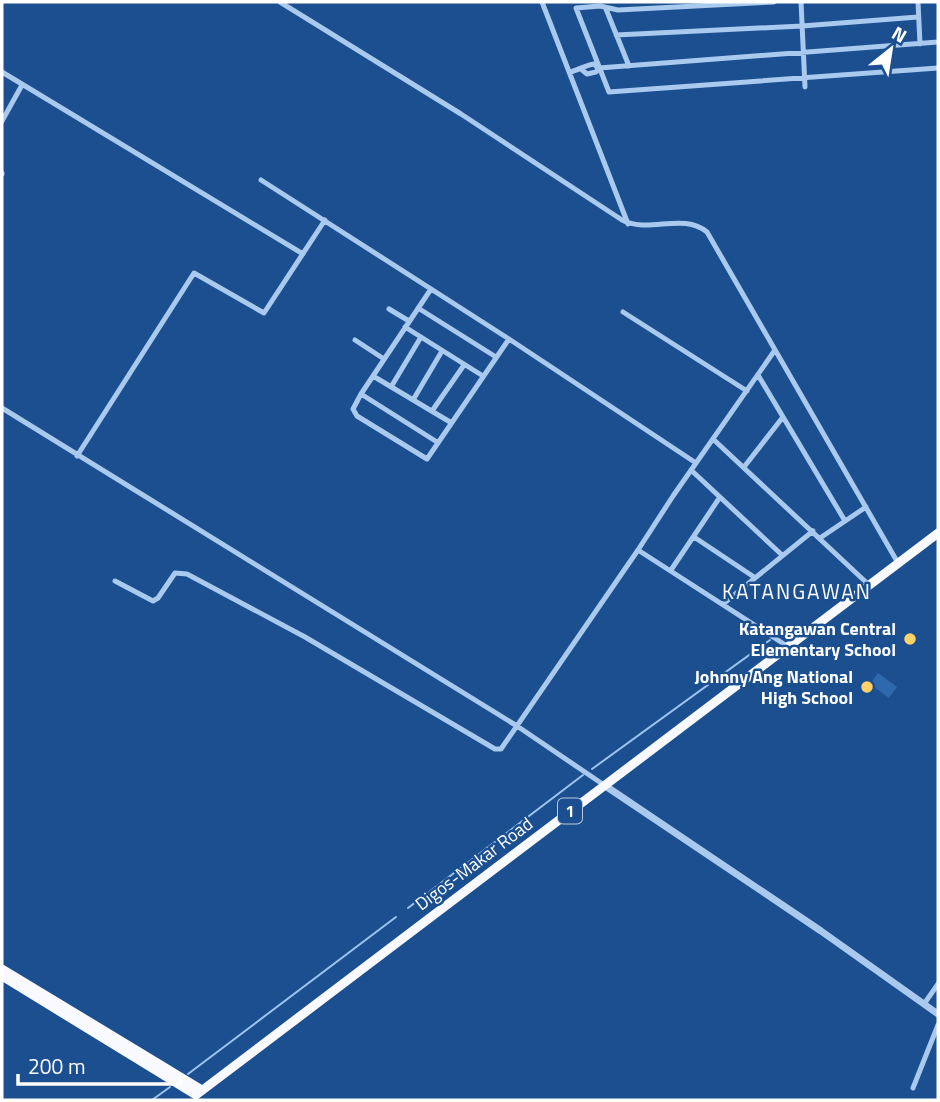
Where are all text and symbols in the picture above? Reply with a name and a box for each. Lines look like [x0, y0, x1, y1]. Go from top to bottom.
north arrow [856, 14, 926, 84]
text: N [887, 18, 913, 50]
district label: KATANGAWAN [722, 575, 872, 607]
place label: Katangawan Central Elementary School [739, 615, 896, 663]
marker: Katangawan Central Elementary School [902, 631, 918, 647]
place label: Johnny Ang National High School [695, 663, 853, 711]
marker: Johnny Ang National High School [859, 679, 875, 695]
road number: 1 [558, 798, 582, 824]
street label: Digos-Makar Road [409, 810, 538, 917]
scale bar [18, 1042, 180, 1086]
text: 200 m [28, 1050, 85, 1082]

